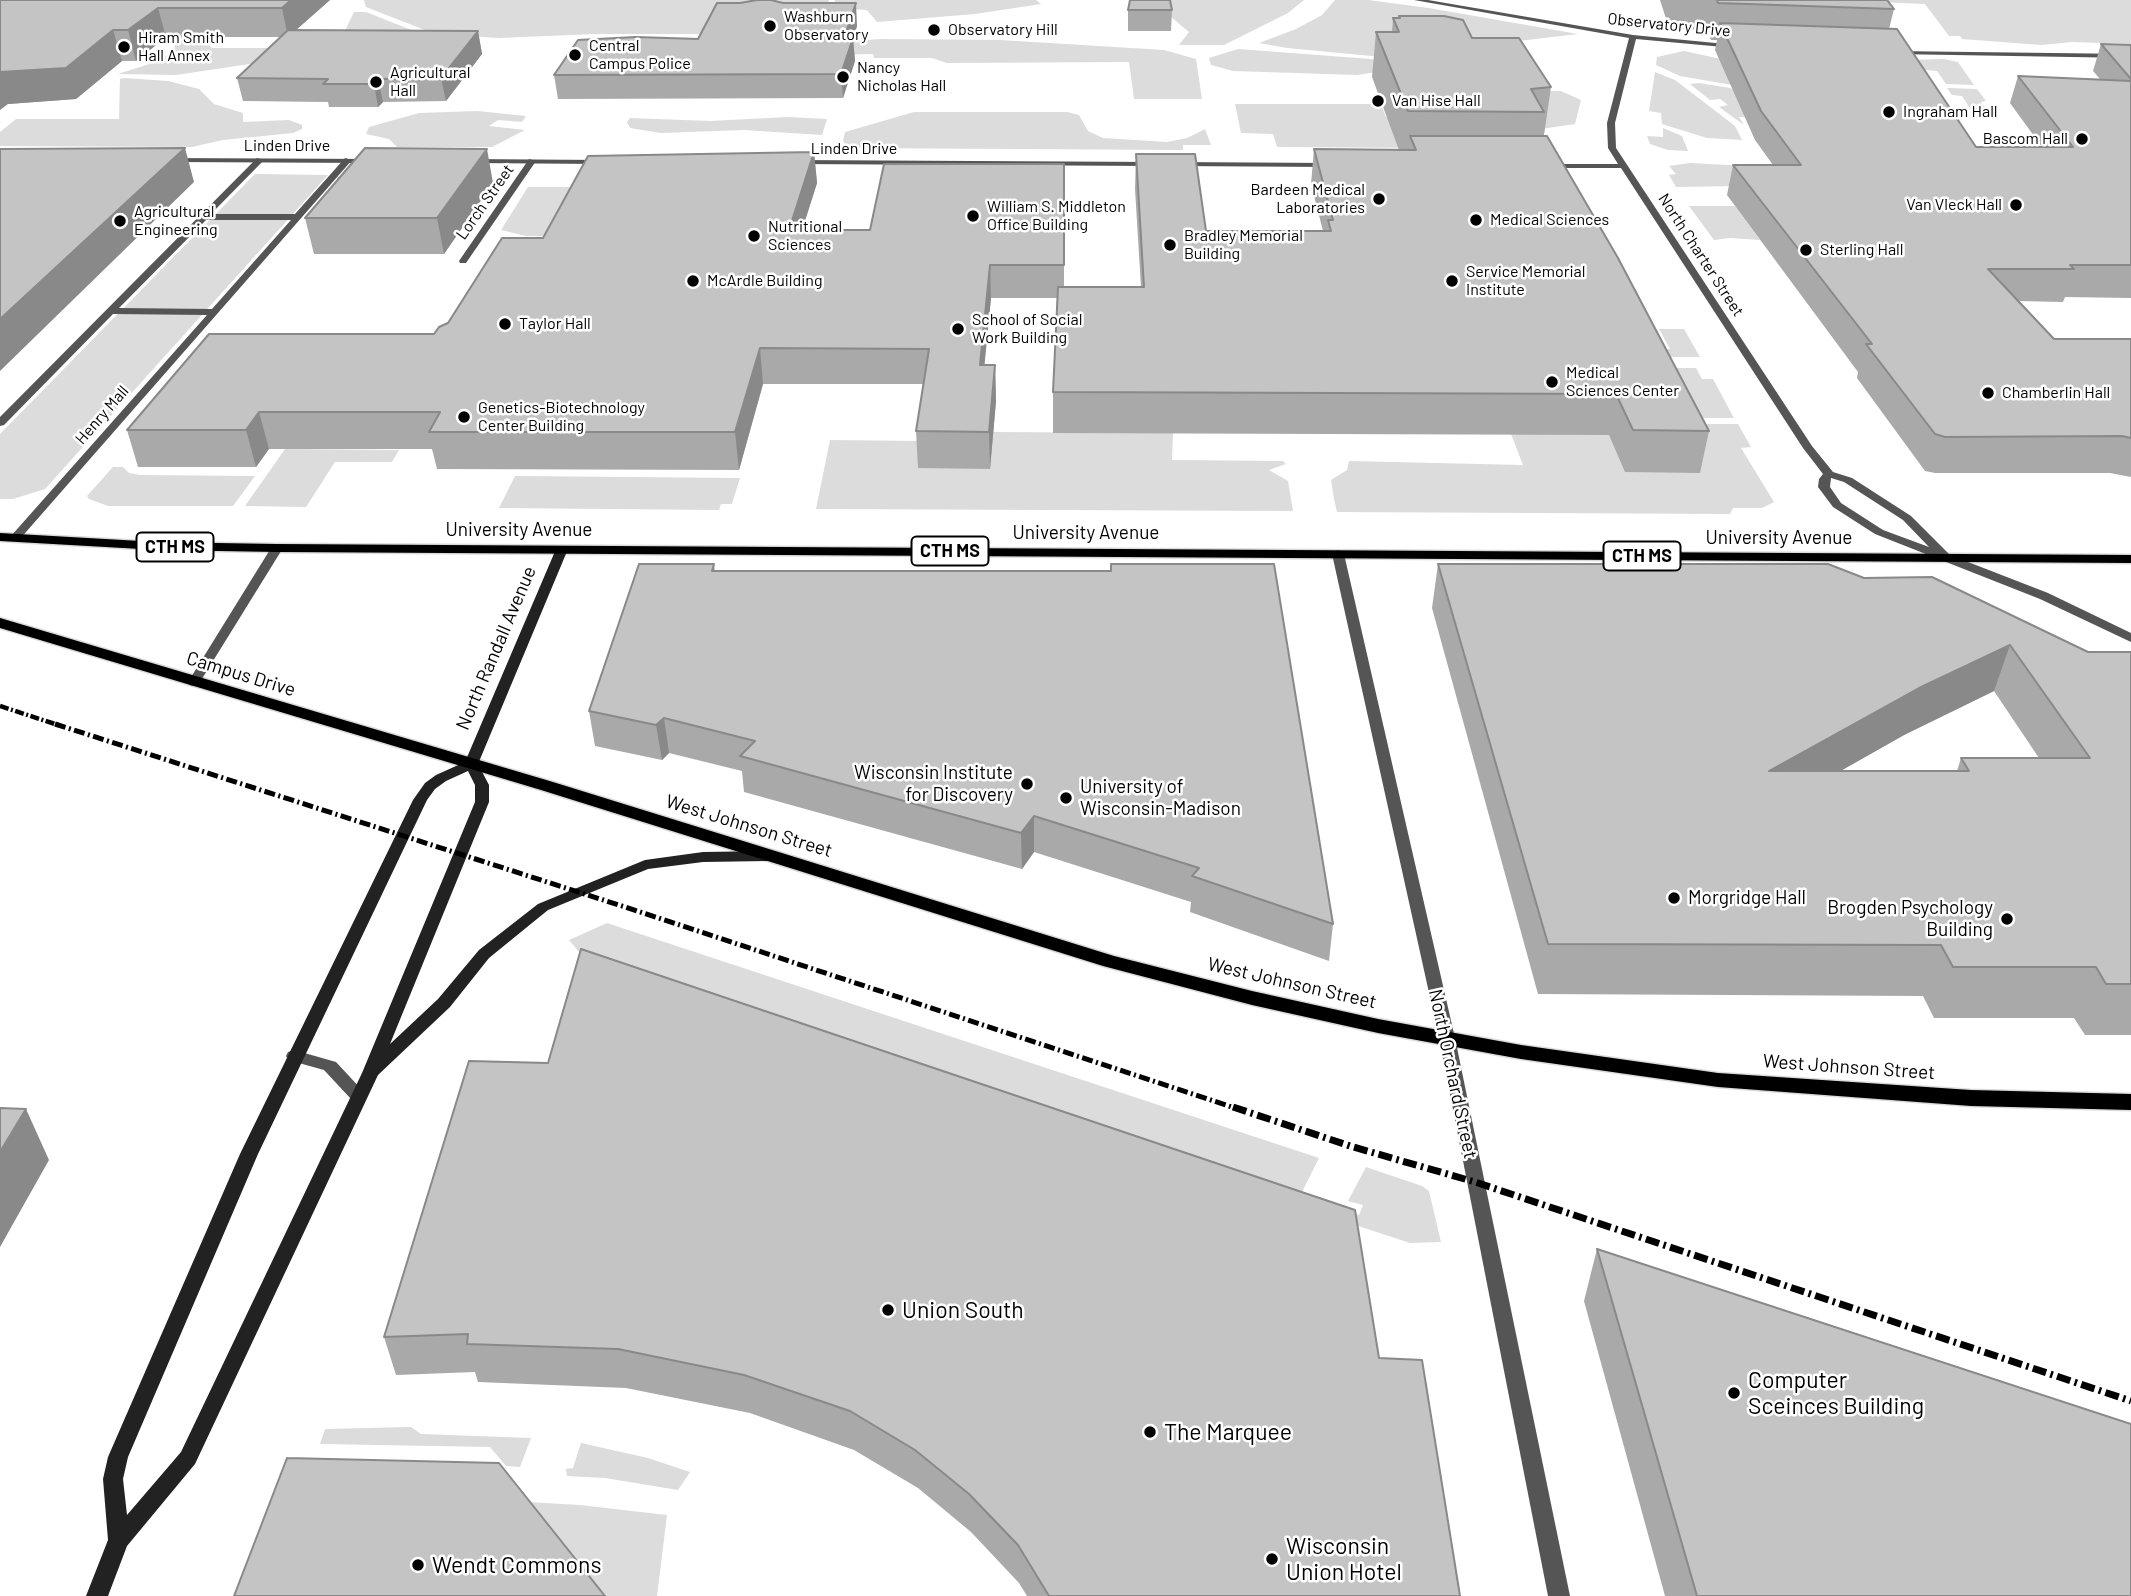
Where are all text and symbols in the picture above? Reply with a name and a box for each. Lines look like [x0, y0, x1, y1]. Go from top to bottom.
place label: Washburn Observatory [784, 7, 869, 45]
street label: Observatory Drive [1607, 9, 1731, 41]
marker: Washburn Observatory [762, 18, 778, 34]
place label: Observatory Hill [948, 20, 1058, 40]
marker: Observatory Hill [926, 22, 942, 38]
place label: Hiram Smith Hall Annex [138, 28, 224, 66]
place label: Central Campus Police [589, 36, 691, 74]
marker: Hiram Smith Hall Annex [116, 39, 132, 55]
marker: Central Campus Police [567, 47, 583, 63]
place label: Nancy Nicholas Hall [857, 58, 946, 96]
place label: Agricultural Hall [390, 63, 470, 101]
marker: Nancy Nicholas Hall [835, 69, 851, 85]
marker: Agricultural Hall [368, 74, 384, 90]
place label: Van Hise Hall [1392, 91, 1481, 111]
marker: Van Hise Hall [1370, 93, 1386, 109]
place label: Ingraham Hall [1903, 102, 1998, 122]
marker: Ingraham Hall [1881, 104, 1897, 120]
place label: Bascom Hall [1983, 129, 2068, 149]
marker: Bascom Hall [2074, 131, 2090, 147]
street label: Linden Drive [244, 136, 330, 156]
street label: Linden Drive [811, 139, 897, 159]
street label: Lorch Street [452, 161, 518, 243]
place label: Bardeen Medical Laboratories [1251, 180, 1365, 218]
street label: North Charter Street [1654, 190, 1748, 320]
marker: Bardeen Medical Laboratories [1371, 191, 1387, 207]
place label: Van Vleck Hall [1906, 195, 2002, 215]
place label: William S. Middleton Office Building [987, 197, 1126, 235]
marker: Van Vleck Hall [2008, 197, 2024, 213]
place label: Agricultural Engineering [134, 202, 218, 240]
marker: William S. Middleton Office Building [965, 208, 981, 224]
place label: Medical Sciences [1490, 210, 1609, 230]
marker: Medical Sciences [1468, 212, 1484, 228]
marker: Agricultural Engineering [112, 213, 128, 229]
place label: Nutritional Sciences [768, 217, 842, 255]
place label: Bradley Memorial Building [1184, 226, 1303, 264]
marker: Nutritional Sciences [746, 228, 762, 244]
marker: Bradley Memorial Building [1162, 237, 1178, 253]
place label: Sterling Hall [1820, 240, 1903, 260]
marker: Sterling Hall [1798, 242, 1814, 258]
place label: Service Memorial Institute [1466, 262, 1585, 300]
place label: McArdle Building [707, 271, 823, 291]
marker: McArdle Building [685, 273, 701, 289]
marker: Service Memorial Institute [1444, 273, 1460, 289]
place label: School of Social Work Building [972, 310, 1082, 348]
place label: Taylor Hall [519, 314, 591, 334]
marker: Taylor Hall [497, 316, 513, 332]
marker: School of Social Work Building [950, 321, 966, 337]
place label: Medical Sciences Center [1566, 363, 1679, 401]
marker: Medical Sciences Center [1544, 374, 1560, 390]
street label: Henry Mall [71, 382, 133, 448]
place label: Chamberlin Hall [2002, 383, 2110, 403]
marker: Chamberlin Hall [1980, 385, 1996, 401]
place label: Genetics-Biotechnology Center Building [478, 398, 645, 436]
marker: Genetics-Biotechnology Center Building [456, 409, 472, 425]
street label: University Avenue [446, 519, 592, 541]
street label: University Avenue [1013, 522, 1159, 544]
street label: University Avenue [1706, 527, 1852, 549]
road number: CTH MS [136, 532, 214, 562]
road number: CTH MS [912, 536, 988, 566]
road number: CTH MS [1604, 542, 1680, 570]
street label: North Randall Avenue [451, 563, 541, 733]
street label: Campus Drive [184, 647, 298, 701]
place label: Wisconsin Institute for Discovery [854, 762, 1013, 806]
marker: Wisconsin Institute for Discovery [1019, 776, 1035, 792]
place label: University of Wisconsin-Madison [1080, 776, 1241, 820]
street label: West Johnson Street [663, 790, 835, 862]
marker: University of Wisconsin-Madison [1058, 790, 1074, 806]
place label: Morgridge Hall [1688, 887, 1806, 909]
marker: Morgridge Hall [1666, 890, 1682, 906]
place label: Brogden Psychology Building [1827, 897, 1993, 941]
marker: Brogden Psychology Building [1999, 911, 2015, 927]
street label: West Johnson Street [1205, 952, 1379, 1014]
street label: North Orchard Street [1424, 987, 1482, 1161]
street label: West Johnson Street [1762, 1050, 1936, 1084]
place label: Union South [902, 1296, 1024, 1324]
marker: Union South [880, 1302, 896, 1318]
place label: Computer Sceinces Building [1748, 1366, 1924, 1420]
marker: Computer Sceinces Building [1726, 1385, 1742, 1401]
place label: The Marquee [1164, 1418, 1292, 1446]
marker: The Marquee [1142, 1424, 1158, 1440]
place label: Wisconsin Union Hotel [1286, 1532, 1402, 1586]
place label: Wendt Commons [432, 1551, 601, 1579]
marker: Wisconsin Union Hotel [1264, 1551, 1280, 1567]
marker: Wendt Commons [410, 1557, 426, 1573]

